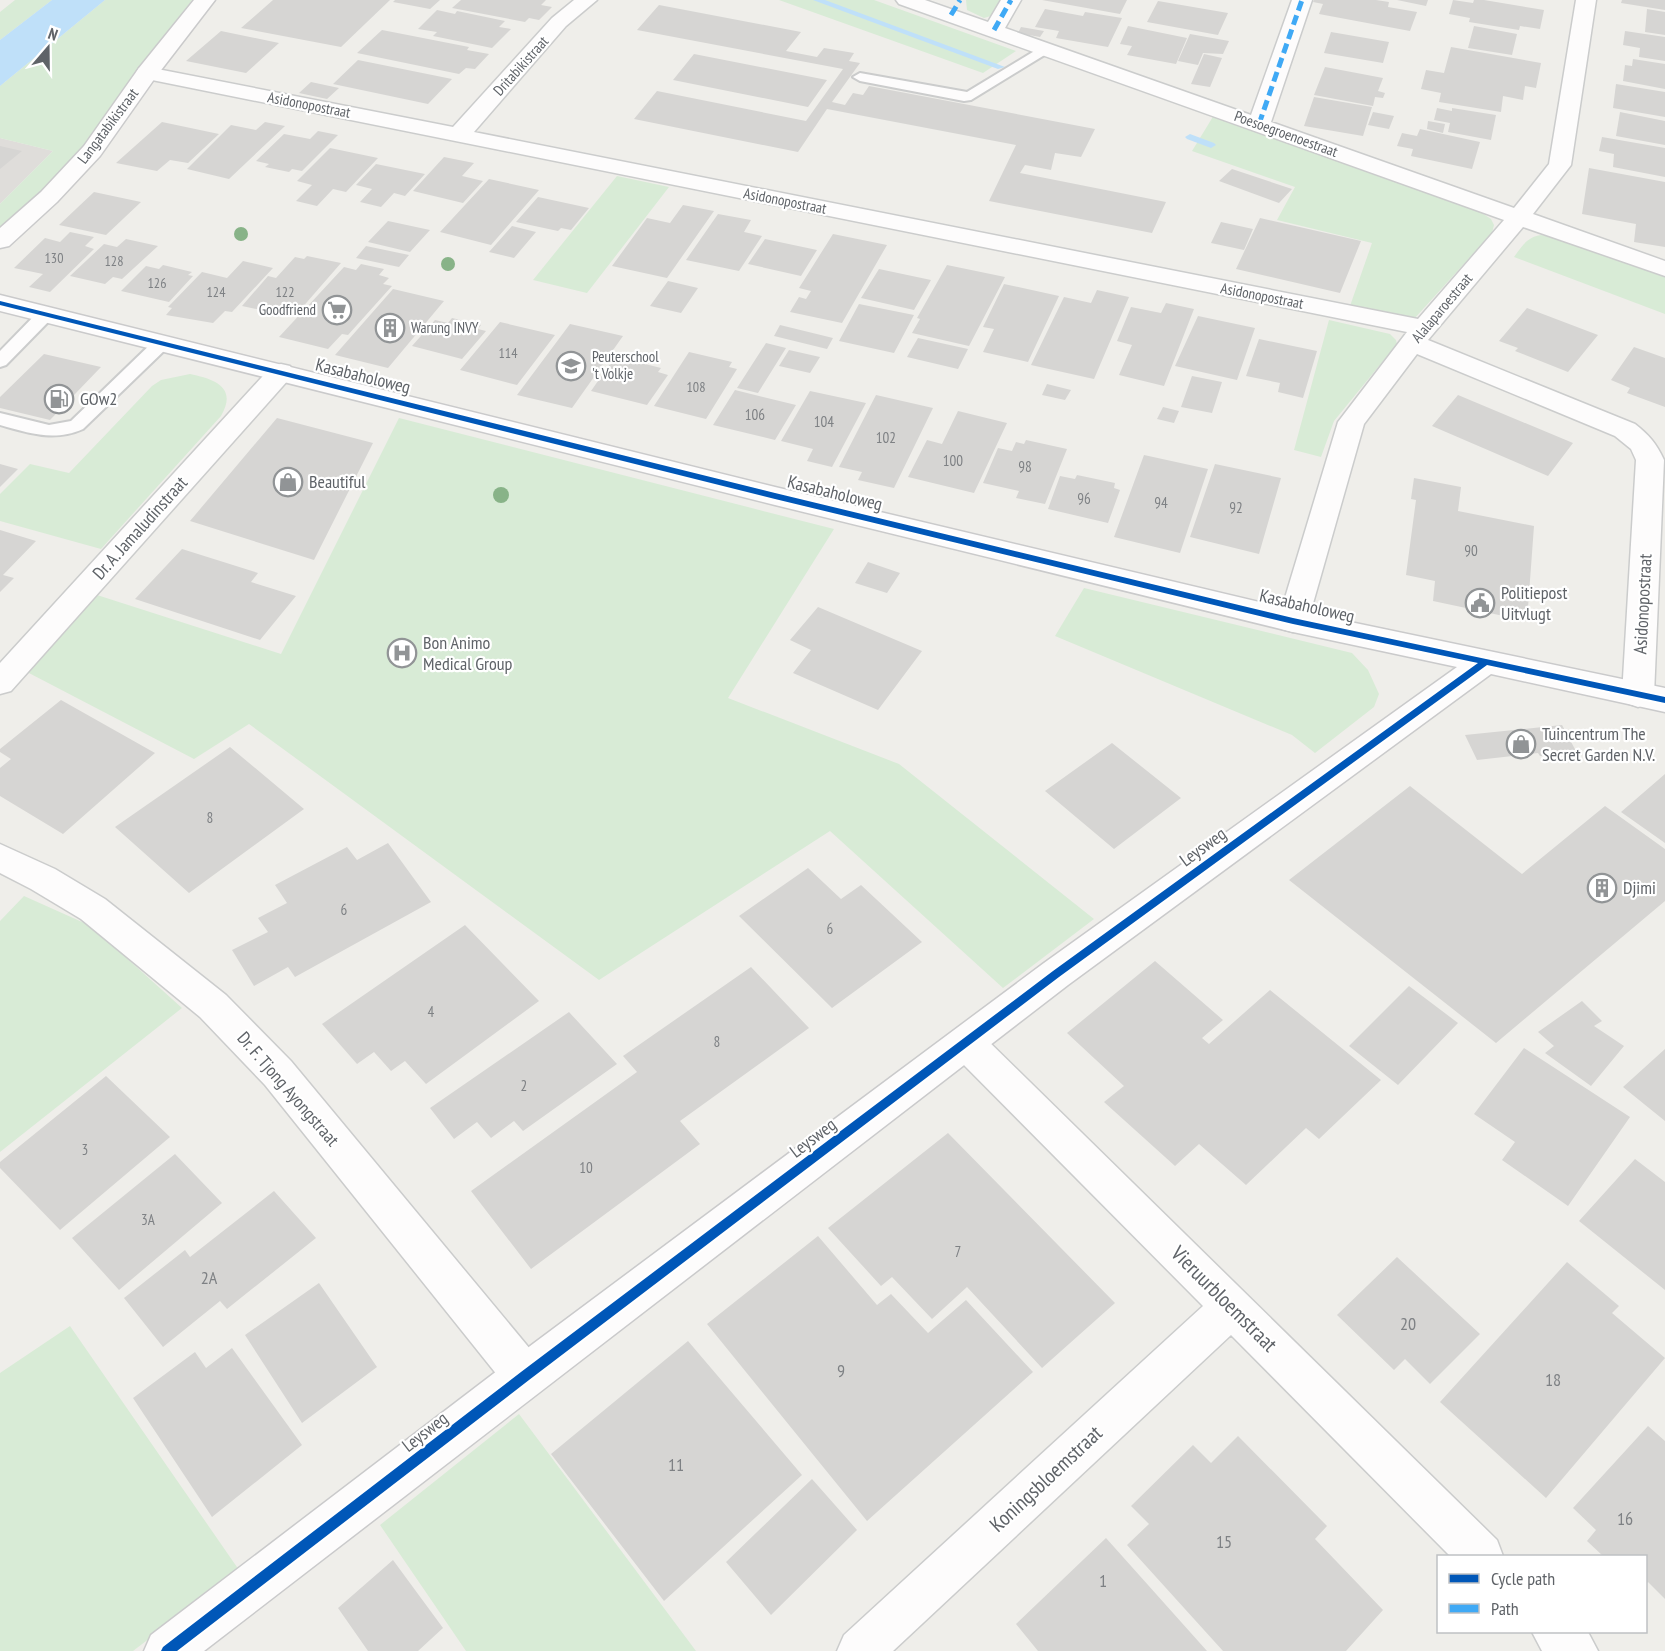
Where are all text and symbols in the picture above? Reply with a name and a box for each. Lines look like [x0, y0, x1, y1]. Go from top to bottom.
north arrow [18, 18, 78, 78]
text: N [46, 23, 61, 45]
street label: Dritabikistraat [489, 32, 552, 99]
street label: Langatabikistraat [73, 84, 142, 167]
street label: Asidonopostraat [266, 87, 352, 122]
street label: Poesoegroenoestraat [1232, 106, 1340, 161]
street label: Asidonopostraat [742, 183, 828, 218]
house number: 130 [45, 249, 63, 267]
house number: 128 [105, 252, 123, 270]
street label: Alalaparoestraat [1407, 269, 1476, 346]
house number: 126 [148, 274, 166, 292]
street label: Asidonopostraat [1219, 278, 1305, 313]
house number: 124 [207, 283, 226, 301]
house number: 122 [276, 283, 294, 301]
supermarket icon: Goodfriend [321, 294, 353, 326]
place label: Goodfriend [259, 300, 316, 319]
building icon: Warung INVY [374, 312, 406, 344]
place label: Warung INVY [411, 318, 479, 337]
house number: 114 [499, 344, 518, 362]
place label: Peuterschool 't Volkje [592, 347, 659, 383]
school or university icon: Peuterschool 't Volkje [555, 350, 587, 382]
street label: Kasabaholoweg [313, 353, 413, 398]
house number: 108 [687, 378, 705, 396]
fuel station icon: GOw2 [43, 383, 75, 415]
place label: GOw2 [80, 387, 117, 410]
house number: 106 [745, 405, 765, 424]
house number: 104 [814, 412, 834, 431]
house number: 102 [876, 428, 896, 447]
house number: 100 [943, 451, 963, 470]
house number: 98 [1018, 457, 1032, 476]
shop icon: Beautiful [272, 466, 304, 498]
place label: Beautiful [309, 470, 366, 493]
street label: Kasabaholoweg [785, 470, 885, 515]
street label: Dr. A. Jamaludinstraat [87, 471, 192, 584]
house number: 96 [1077, 489, 1091, 508]
house number: 94 [1154, 493, 1168, 512]
house number: 92 [1229, 498, 1243, 517]
house number: 90 [1464, 541, 1478, 560]
street label: Asidonopostraat [1628, 553, 1657, 655]
place label: Politiepost Uitvlugt [1501, 581, 1567, 625]
street label: Kasabaholoweg [1257, 583, 1357, 628]
public building icon: Politiepost Uitvlugt [1464, 587, 1496, 619]
place label: Bon Animo Medical Group [423, 631, 513, 675]
hospital icon: Bon Animo Medical Group [386, 637, 418, 669]
place label: Tuincentrum The Secret Garden N.V. [1542, 722, 1655, 766]
shop icon: Tuincentrum The Secret Garden N.V. [1505, 728, 1537, 760]
house number: 8 [207, 808, 213, 827]
street label: Leysweg [1175, 822, 1231, 871]
building icon: Djimi [1586, 872, 1618, 904]
place label: Djimi [1623, 876, 1656, 899]
house number: 6 [341, 900, 348, 919]
house number: 6 [827, 919, 834, 938]
house number: 4 [428, 1002, 435, 1021]
street label: Dr. F. Tjong Ayongstraat [232, 1027, 344, 1151]
house number: 8 [714, 1032, 720, 1051]
house number: 2 [521, 1076, 527, 1095]
street label: Leysweg [785, 1113, 840, 1162]
house number: 3 [82, 1140, 88, 1159]
house number: 10 [579, 1158, 593, 1177]
house number: 3A [141, 1210, 156, 1229]
street label: Vieruurbloemstraat [1165, 1239, 1283, 1358]
house number: 7 [955, 1242, 961, 1261]
house number: 2A [201, 1266, 218, 1289]
house number: 20 [1400, 1312, 1416, 1335]
house number: 9 [837, 1359, 845, 1382]
house number: 18 [1545, 1368, 1561, 1391]
street label: Leysweg [397, 1406, 452, 1457]
street label: Koningsbloemstraat [984, 1419, 1108, 1538]
house number: 11 [668, 1453, 684, 1476]
house number: 16 [1617, 1507, 1633, 1530]
house number: 15 [1216, 1530, 1232, 1553]
legend [1437, 1555, 1647, 1633]
text: Cycle path [1491, 1567, 1555, 1590]
house number: 1 [1099, 1569, 1107, 1592]
text: Path [1491, 1597, 1519, 1620]

